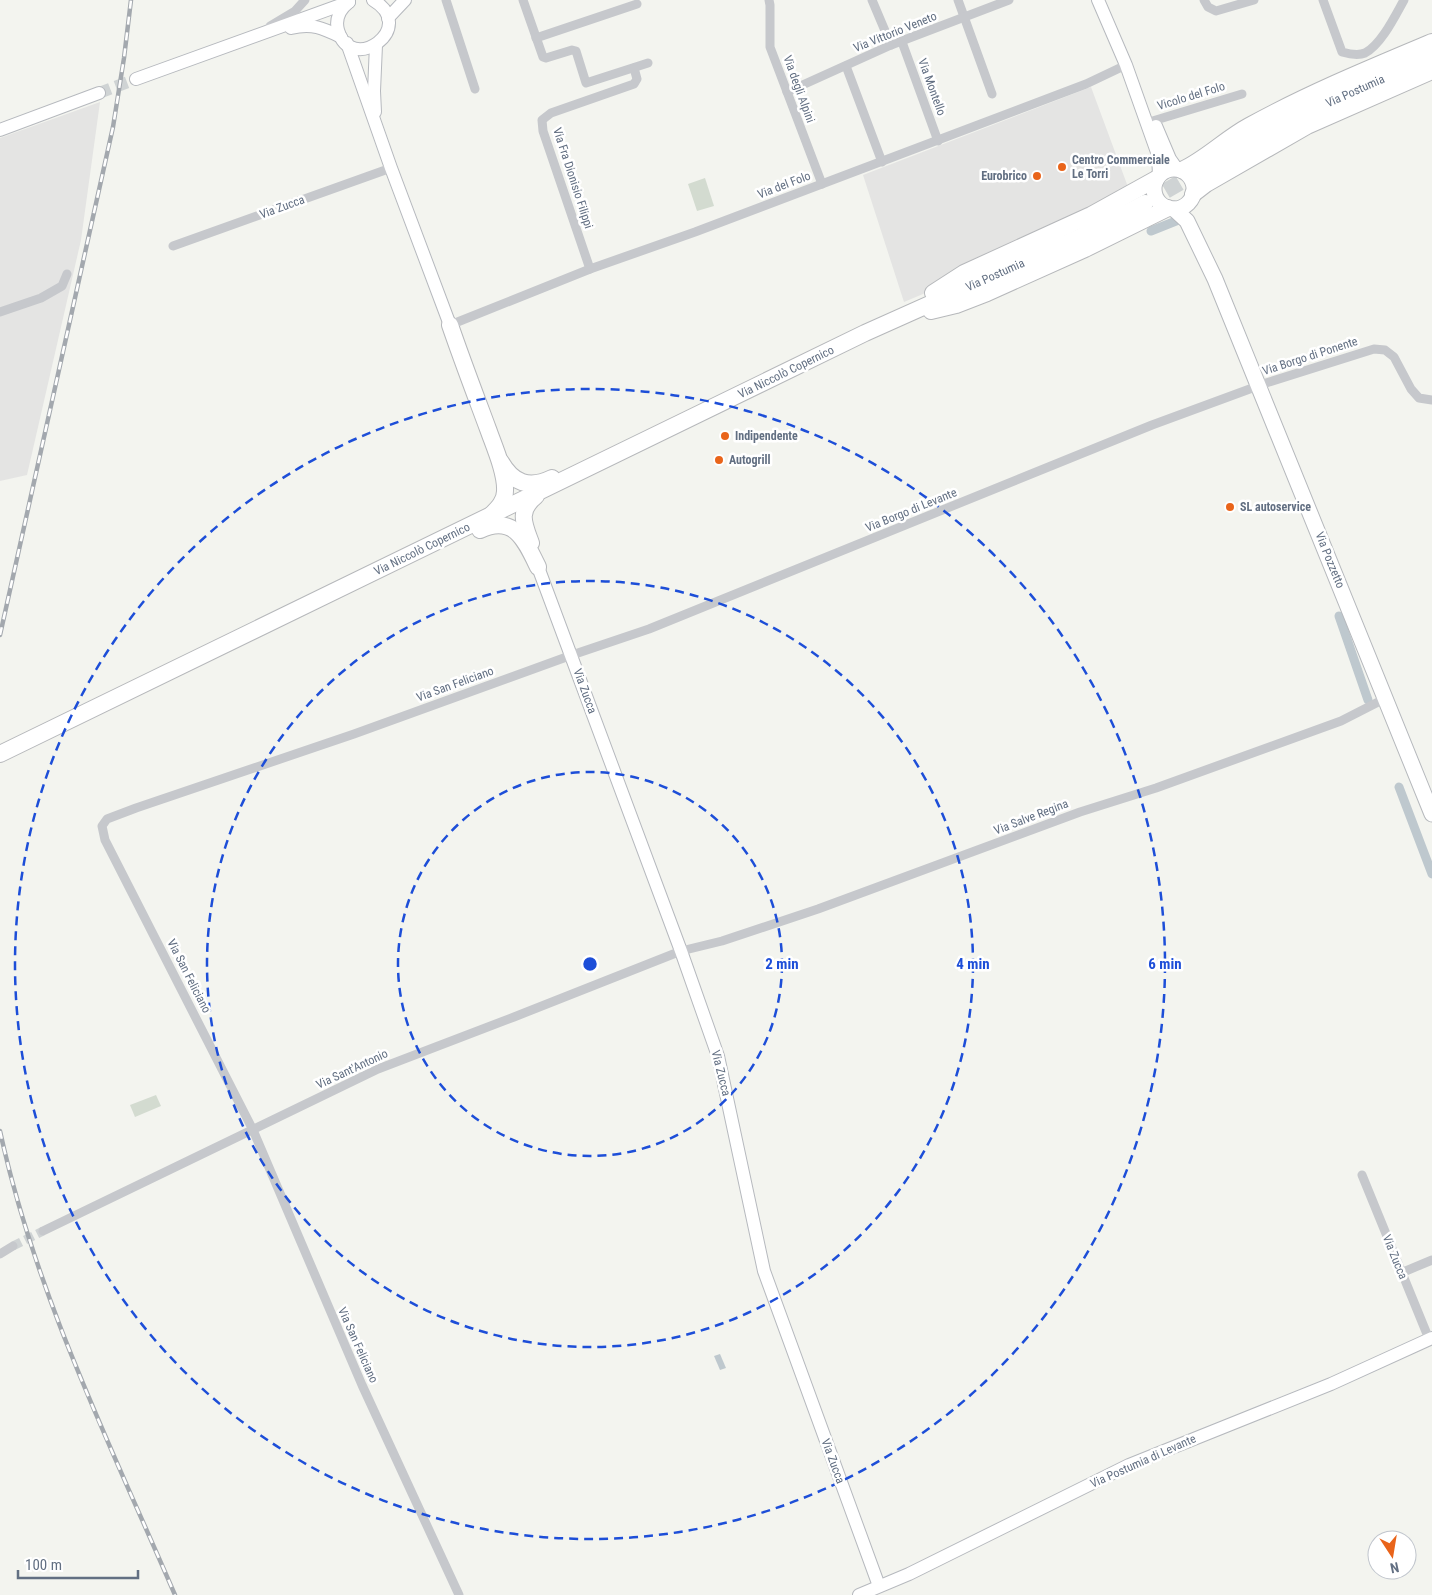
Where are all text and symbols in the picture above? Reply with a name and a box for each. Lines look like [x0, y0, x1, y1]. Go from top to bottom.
street label: Via Vittorio Veneto [851, 9, 939, 55]
street label: Via degli Alpini [780, 53, 818, 125]
street label: Via Montello [915, 57, 949, 117]
street label: Via Postumia [1323, 72, 1387, 110]
street label: Vicolo del Folo [1155, 79, 1227, 113]
street label: Via Fra Dionisio Filippi [550, 126, 596, 230]
place label: Centro Commerciale Le Torri [1072, 153, 1170, 181]
marker: Centro Commerciale Le Torri [1056, 161, 1068, 173]
street label: Via del Folo [756, 169, 812, 201]
place label: Eurobrico [981, 169, 1027, 183]
marker: Eurobrico [1031, 170, 1043, 182]
street label: Via Zucca [258, 192, 307, 222]
street label: Via Postumia [963, 256, 1027, 294]
street label: Via Borgo di Ponente [1261, 334, 1360, 378]
street label: Via Niccolò Copernico [736, 343, 836, 401]
place label: Indipendente [735, 429, 798, 443]
marker: Indipendente [719, 430, 731, 442]
place label: Autogrill [729, 453, 771, 467]
marker: Autogrill [713, 454, 725, 466]
street label: Via Borgo di Levante [863, 485, 959, 535]
place label: SL autoservice [1240, 500, 1311, 514]
marker: SL autoservice [1224, 501, 1236, 513]
street label: Via Niccolò Copernico [372, 520, 472, 578]
street label: Via Pozzetto [1312, 530, 1348, 590]
street label: Via San Feliciano [414, 664, 496, 704]
street label: Via Zucca [570, 667, 600, 716]
street label: Via Salve Regina [992, 796, 1070, 838]
street label: Via San Feliciano [164, 937, 214, 1015]
centre of rings [581, 955, 599, 973]
text: 2 min [765, 955, 799, 973]
text: 4 min [956, 955, 990, 973]
text: 6 min [1148, 955, 1182, 973]
street label: Via Sant'Antonio [314, 1046, 390, 1092]
street label: Via Zucca [709, 1049, 734, 1098]
street label: Via Zucca [1380, 1233, 1410, 1282]
street label: Via San Feliciano [335, 1305, 381, 1385]
street label: Via Postumia di Levante [1088, 1431, 1198, 1491]
street label: Via Zucca [818, 1437, 848, 1486]
north arrow [1367, 1530, 1417, 1580]
scale bar [18, 1548, 138, 1580]
text: 100 m [25, 1556, 62, 1574]
text: N [1389, 1559, 1401, 1576]

